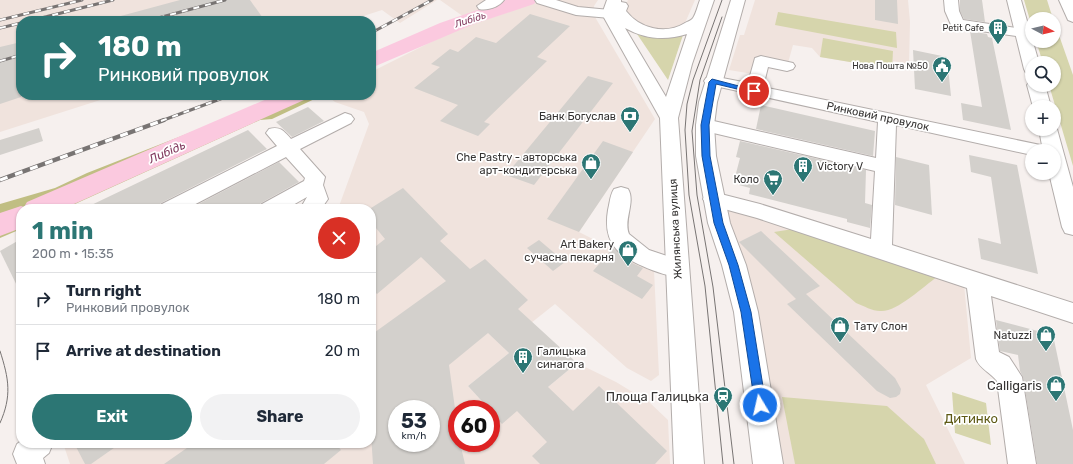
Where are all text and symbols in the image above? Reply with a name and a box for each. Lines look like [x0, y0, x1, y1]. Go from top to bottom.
water label: Либідь [452, 9, 487, 31]
north arrow [1025, 12, 1061, 48]
map controls [1025, 12, 1061, 180]
building icon: Petit Cafe [987, 17, 1009, 45]
place label: Petit Cafe [943, 23, 984, 33]
text: 180 m [98, 30, 182, 63]
icon: right [32, 32, 84, 84]
public building icon: Нова Пошта №50 [931, 55, 953, 83]
button: search [1025, 56, 1061, 92]
place label: Нова Пошта №50 [852, 61, 928, 71]
text: Ринковий провулок [98, 64, 269, 86]
pin [737, 74, 771, 108]
icon: arrive [743, 80, 765, 102]
street label: Ринковий провулок [825, 99, 930, 134]
button: + [1025, 100, 1061, 136]
bank icon: Банк Богуслав [619, 105, 641, 133]
place label: Банк Богуслав [539, 110, 616, 123]
water label: Либідь [146, 138, 187, 167]
button: − [1025, 144, 1061, 180]
place label: Che Pastry - авторська арт-кондитерська [456, 151, 577, 177]
shop icon: Che Pastry - авторська арт-кондитерська [580, 152, 602, 180]
building icon: Victory V [792, 155, 814, 183]
place label: Victory V [817, 160, 863, 173]
supermarket icon: Коло [762, 168, 784, 196]
place label: Коло [733, 173, 759, 186]
street label: Жилянська вулиця [666, 178, 685, 280]
text: 1 min [32, 217, 93, 245]
button: close [318, 217, 360, 259]
place label: Art Bakery сучасна пекарня [524, 238, 614, 264]
shop icon: Art Bakery сучасна пекарня [617, 239, 639, 267]
text: 200 m · 15:35 [32, 246, 114, 261]
text: Turn right [66, 282, 141, 300]
icon: right [32, 288, 54, 310]
text: 180 m [318, 290, 360, 308]
text: Ринковий провулок [66, 300, 190, 315]
shop icon: Тату Слон [829, 315, 851, 343]
place label: Тату Слон [854, 320, 908, 333]
shop icon: Natuzzi [1035, 324, 1057, 352]
place label: Natuzzi [994, 329, 1032, 342]
icon: arrive [32, 340, 54, 362]
text: Arrive at destination [66, 342, 221, 360]
text: 20 m [325, 342, 360, 360]
place label: Галицька синагога [537, 345, 586, 371]
building icon: Галицька синагога [512, 346, 534, 374]
shop icon: Calligaris [1045, 374, 1067, 402]
place label: Calligaris [987, 378, 1042, 394]
position arrow [739, 384, 781, 426]
station icon: Площа Галицька [712, 385, 734, 413]
place label: Площа Галицька [606, 389, 709, 404]
button: Exit [32, 394, 192, 440]
button: Share [200, 394, 360, 440]
speed limit sign: 60 [448, 400, 500, 452]
text: 53 [401, 409, 427, 433]
park label: Дитинко [944, 411, 998, 426]
text: km/h [402, 430, 426, 442]

